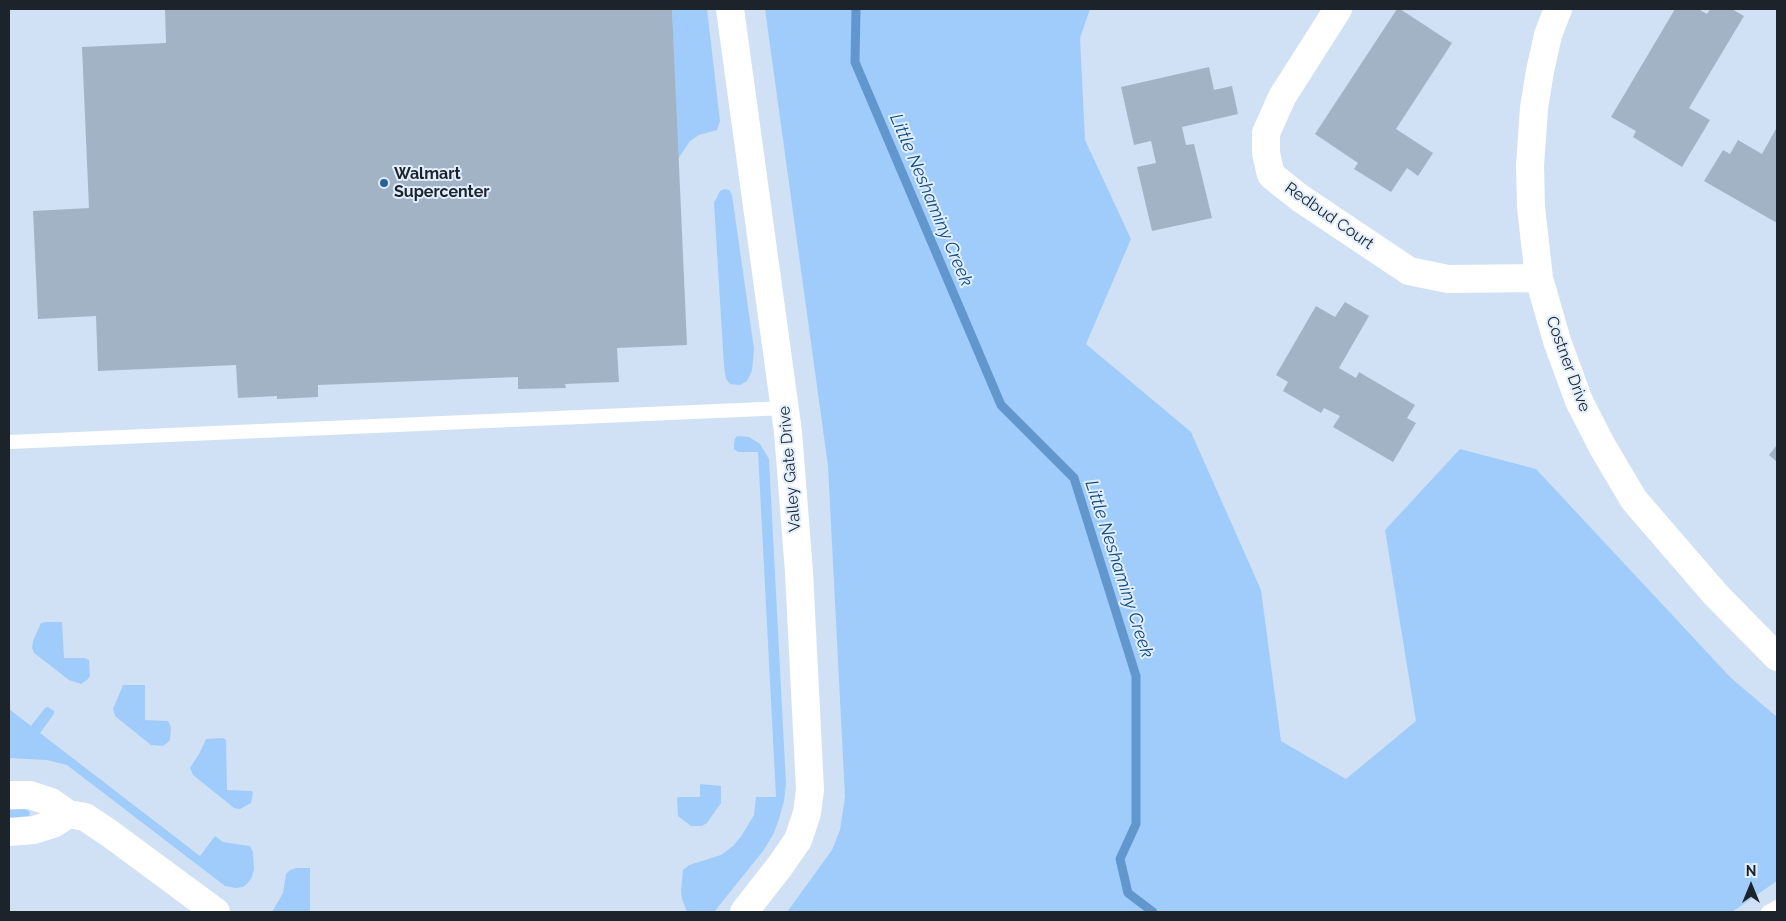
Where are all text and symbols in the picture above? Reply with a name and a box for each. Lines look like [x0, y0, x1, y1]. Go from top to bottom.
water label: Little Neshaminy Creek [885, 110, 977, 290]
place label: Walmart Supercenter [394, 164, 489, 202]
marker: Walmart Supercenter [378, 177, 390, 189]
street label: Redbud Court [1281, 178, 1377, 254]
street label: Costner Drive [1542, 314, 1594, 414]
street label: Valley Gate Drive [775, 405, 805, 533]
water label: Little Neshaminy Creek [1080, 477, 1158, 661]
north arrow [1726, 861, 1776, 911]
text: N [1746, 863, 1756, 879]

